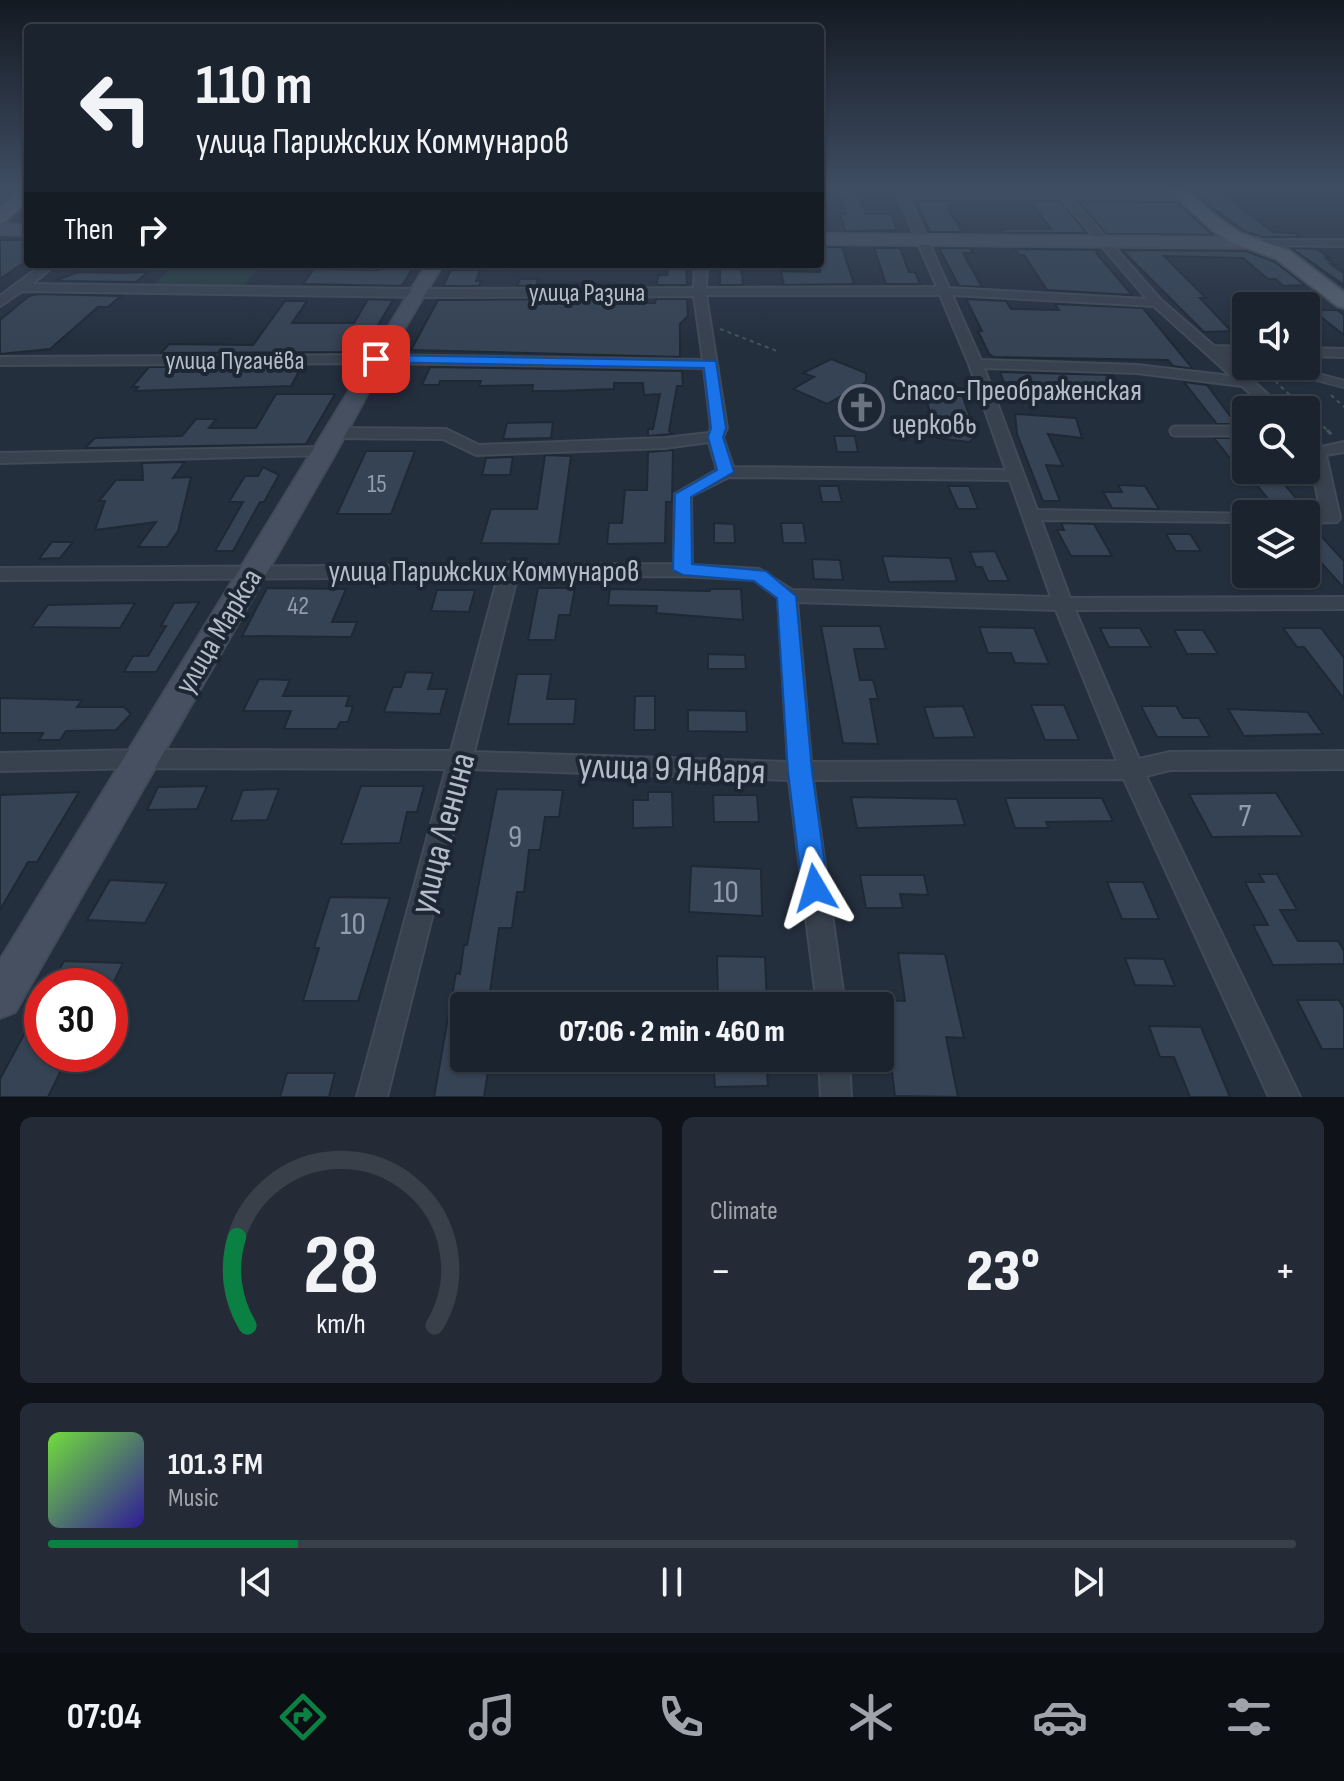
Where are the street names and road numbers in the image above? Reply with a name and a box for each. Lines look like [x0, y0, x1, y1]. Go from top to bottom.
street label: улица Разина [529, 278, 645, 309]
street label: улица Пугачёва [165, 346, 305, 377]
street label: улица Парижских Коммунаров [329, 554, 639, 590]
street label: улица Маркса [168, 563, 270, 700]
street label: улица 9 Января [578, 745, 766, 794]
street label: улица Ленина [401, 748, 486, 919]

